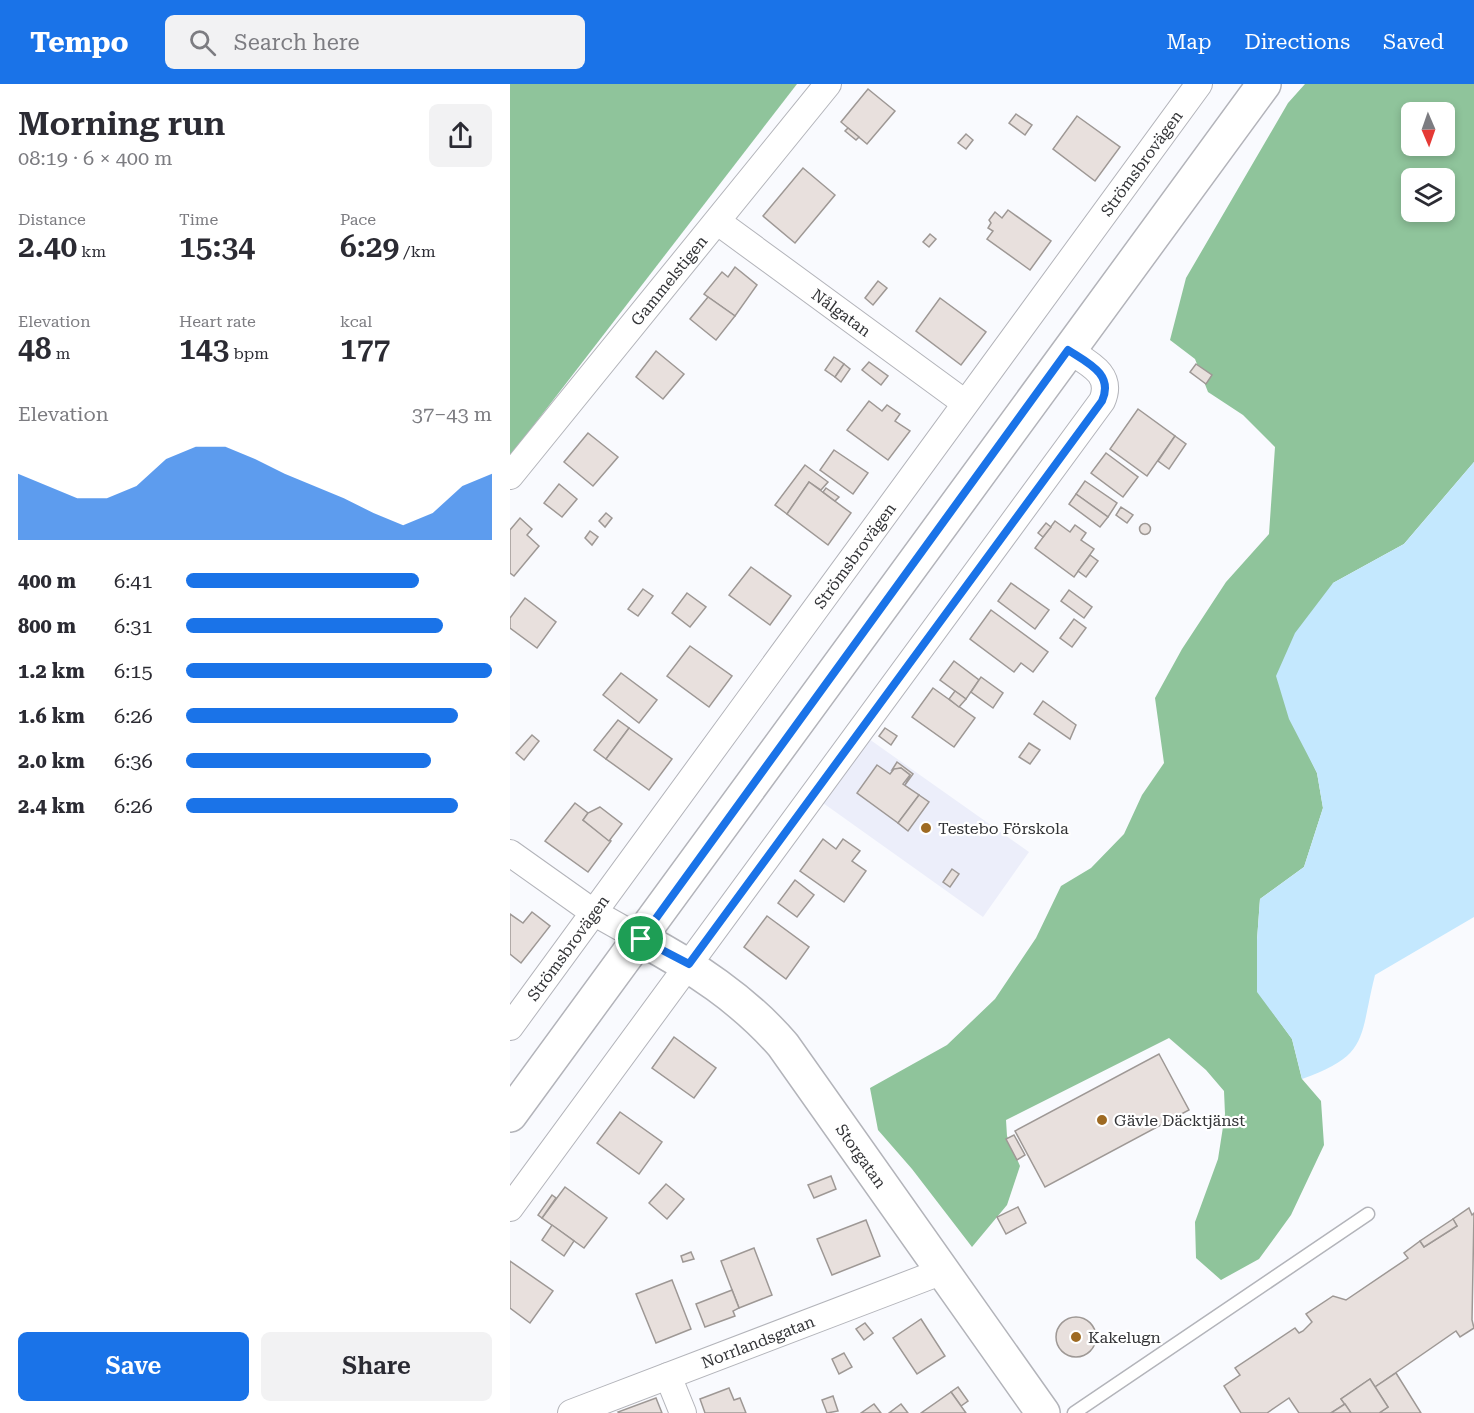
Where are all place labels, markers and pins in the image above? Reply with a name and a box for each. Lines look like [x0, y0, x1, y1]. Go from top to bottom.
place label: Testebo Förskola [938, 819, 1069, 838]
marker: Testebo Förskola [919, 821, 933, 835]
pin [615, 913, 666, 964]
place label: Gävle Däcktjänst [1114, 1111, 1245, 1130]
marker: Gävle Däcktjänst [1095, 1113, 1109, 1127]
place label: Kakelugn [1088, 1328, 1161, 1347]
marker: Kakelugn [1069, 1330, 1083, 1344]

